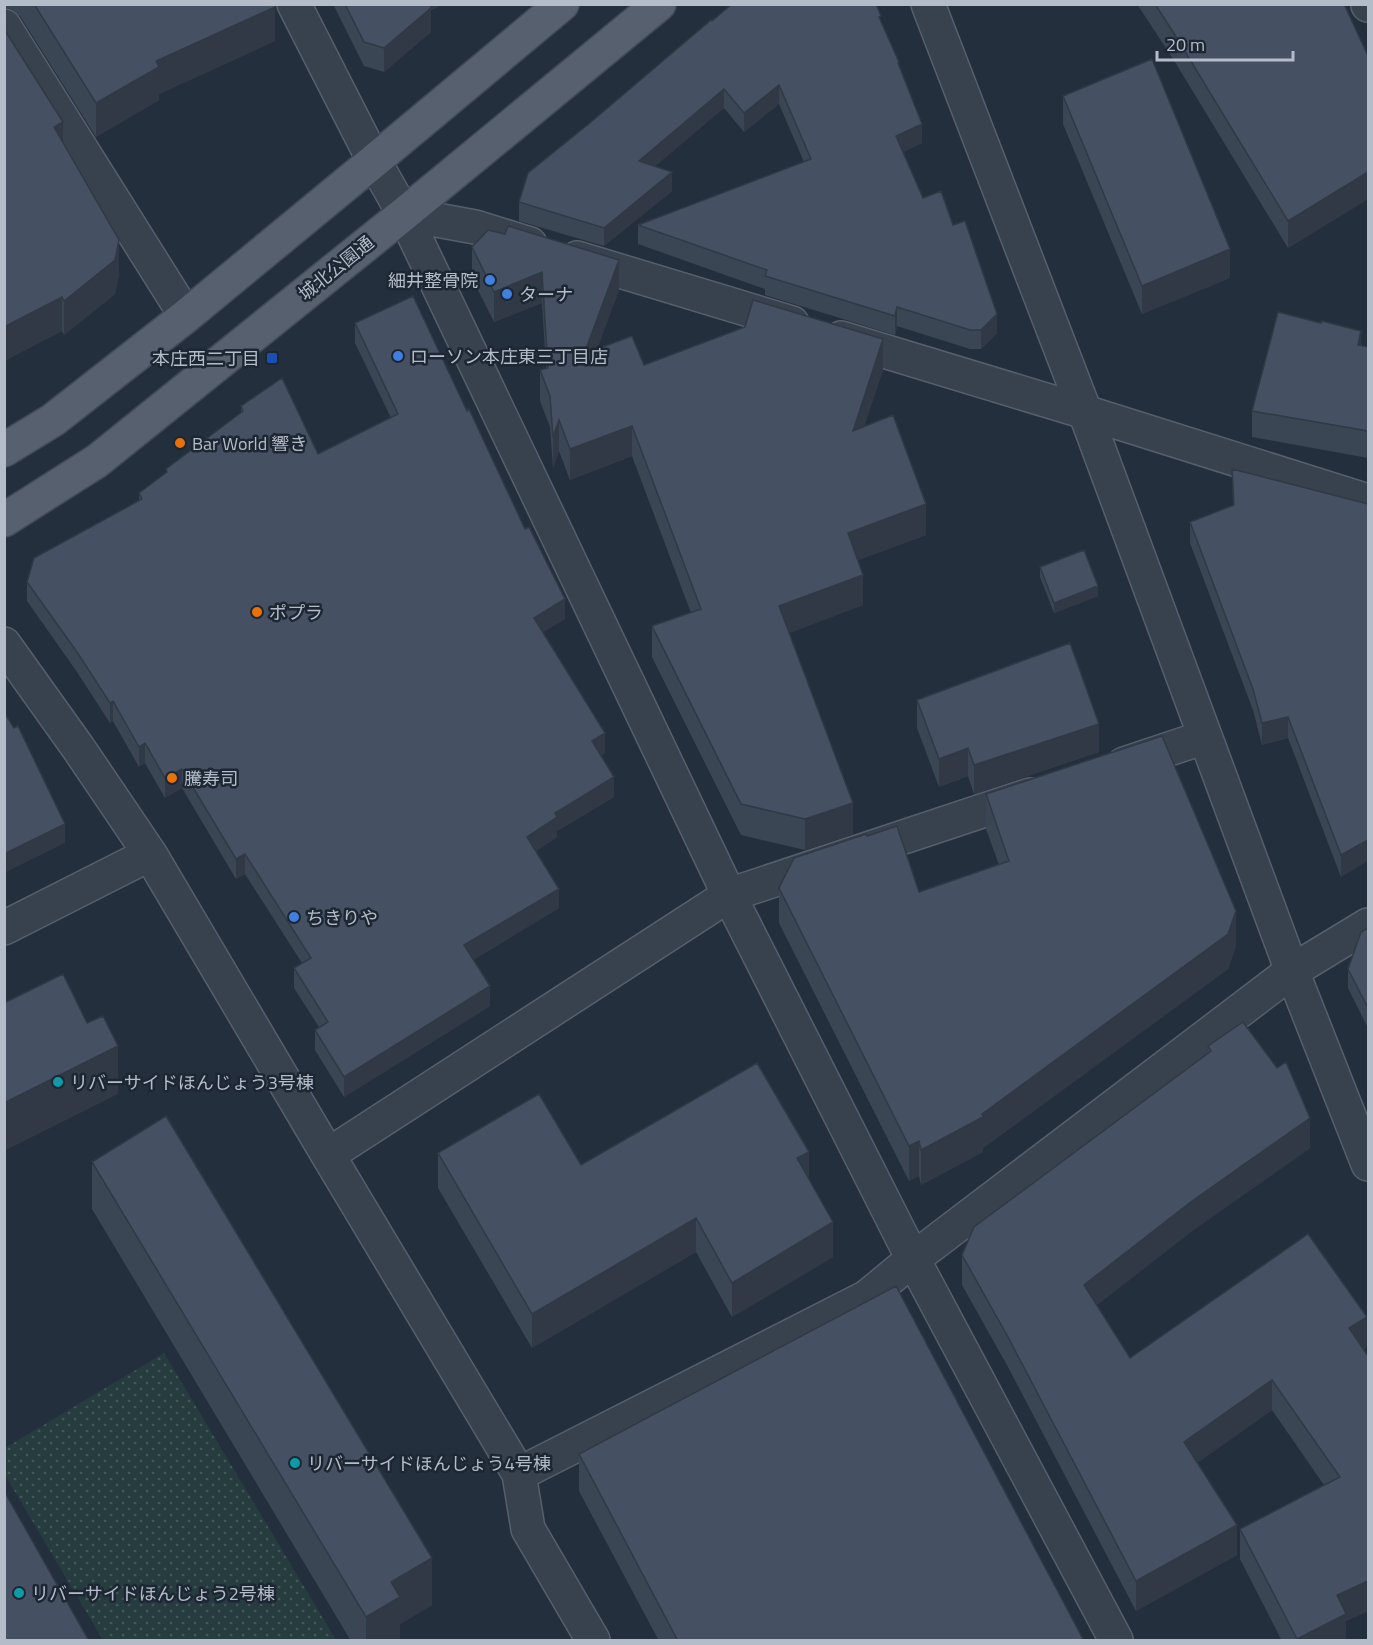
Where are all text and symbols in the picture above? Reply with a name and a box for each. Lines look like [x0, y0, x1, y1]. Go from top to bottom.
scale bar [1157, 24, 1294, 62]
text: 20 m [1166, 31, 1205, 58]
street label: 城北公園通 [293, 229, 379, 307]
place label: 細井整骨院 [388, 267, 478, 294]
marker: 細井整骨院 [483, 273, 497, 287]
place label: ターナ [519, 281, 573, 308]
marker: ターナ [500, 287, 514, 301]
place label: ローソン本庄東三丁目店 [410, 343, 608, 370]
place label: 本庄西二丁目 [152, 345, 260, 372]
marker: ローソン本庄東三丁目店 [391, 349, 405, 363]
marker: 本庄西二丁目 [265, 351, 279, 365]
place label: Bar World 響き [192, 430, 307, 457]
marker: Bar World 響き [173, 436, 187, 450]
place label: ポプラ [269, 599, 323, 626]
marker: ポプラ [250, 605, 264, 619]
place label: 騰寿司 [184, 765, 238, 792]
marker: 騰寿司 [165, 771, 179, 785]
place label: ちきりや [306, 904, 378, 931]
marker: ちきりや [287, 910, 301, 924]
place label: リバーサイドほんじょう3号棟 [70, 1069, 314, 1096]
marker: リバーサイドほんじょう3号棟 [51, 1075, 65, 1089]
place label: リバーサイドほんじょう4号棟 [307, 1450, 551, 1477]
marker: リバーサイドほんじょう4号棟 [288, 1456, 302, 1470]
place label: リバーサイドほんじょう2号棟 [31, 1580, 275, 1607]
marker: リバーサイドほんじょう2号棟 [12, 1586, 26, 1600]

